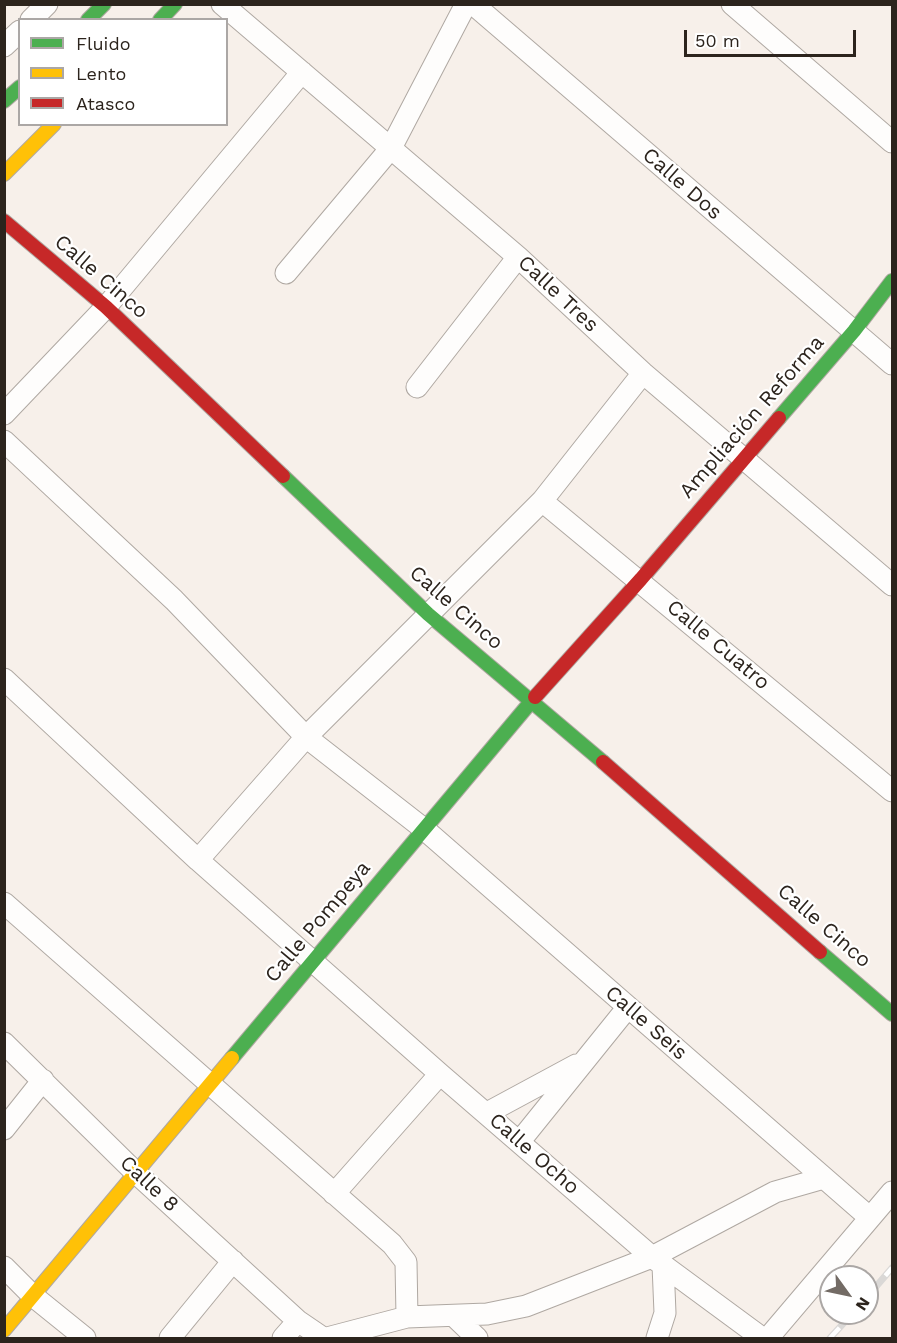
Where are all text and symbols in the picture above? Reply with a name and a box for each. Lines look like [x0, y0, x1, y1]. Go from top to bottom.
legend [18, 18, 228, 126]
scale bar [687, 18, 860, 56]
text: 50 m [695, 30, 740, 51]
text: Fluido [76, 33, 130, 54]
text: Lento [76, 63, 126, 84]
text: Atasco [76, 93, 135, 114]
street label: Calle Dos [637, 143, 727, 225]
street label: Calle Cinco [49, 230, 153, 324]
street label: Calle Tres [512, 250, 604, 338]
street label: Ampliación Reforma [674, 330, 830, 504]
street label: Calle Cinco [404, 561, 508, 655]
street label: Calle Cuatro [661, 595, 775, 695]
street label: Calle Pompeya [260, 856, 376, 988]
street label: Calle Cinco [772, 879, 876, 973]
street label: Calle Seis [600, 980, 692, 1066]
street label: Calle Ocho [484, 1108, 584, 1200]
street label: Calle 8 [114, 1150, 184, 1218]
north arrow [819, 1265, 879, 1325]
text: N [852, 1294, 874, 1314]

